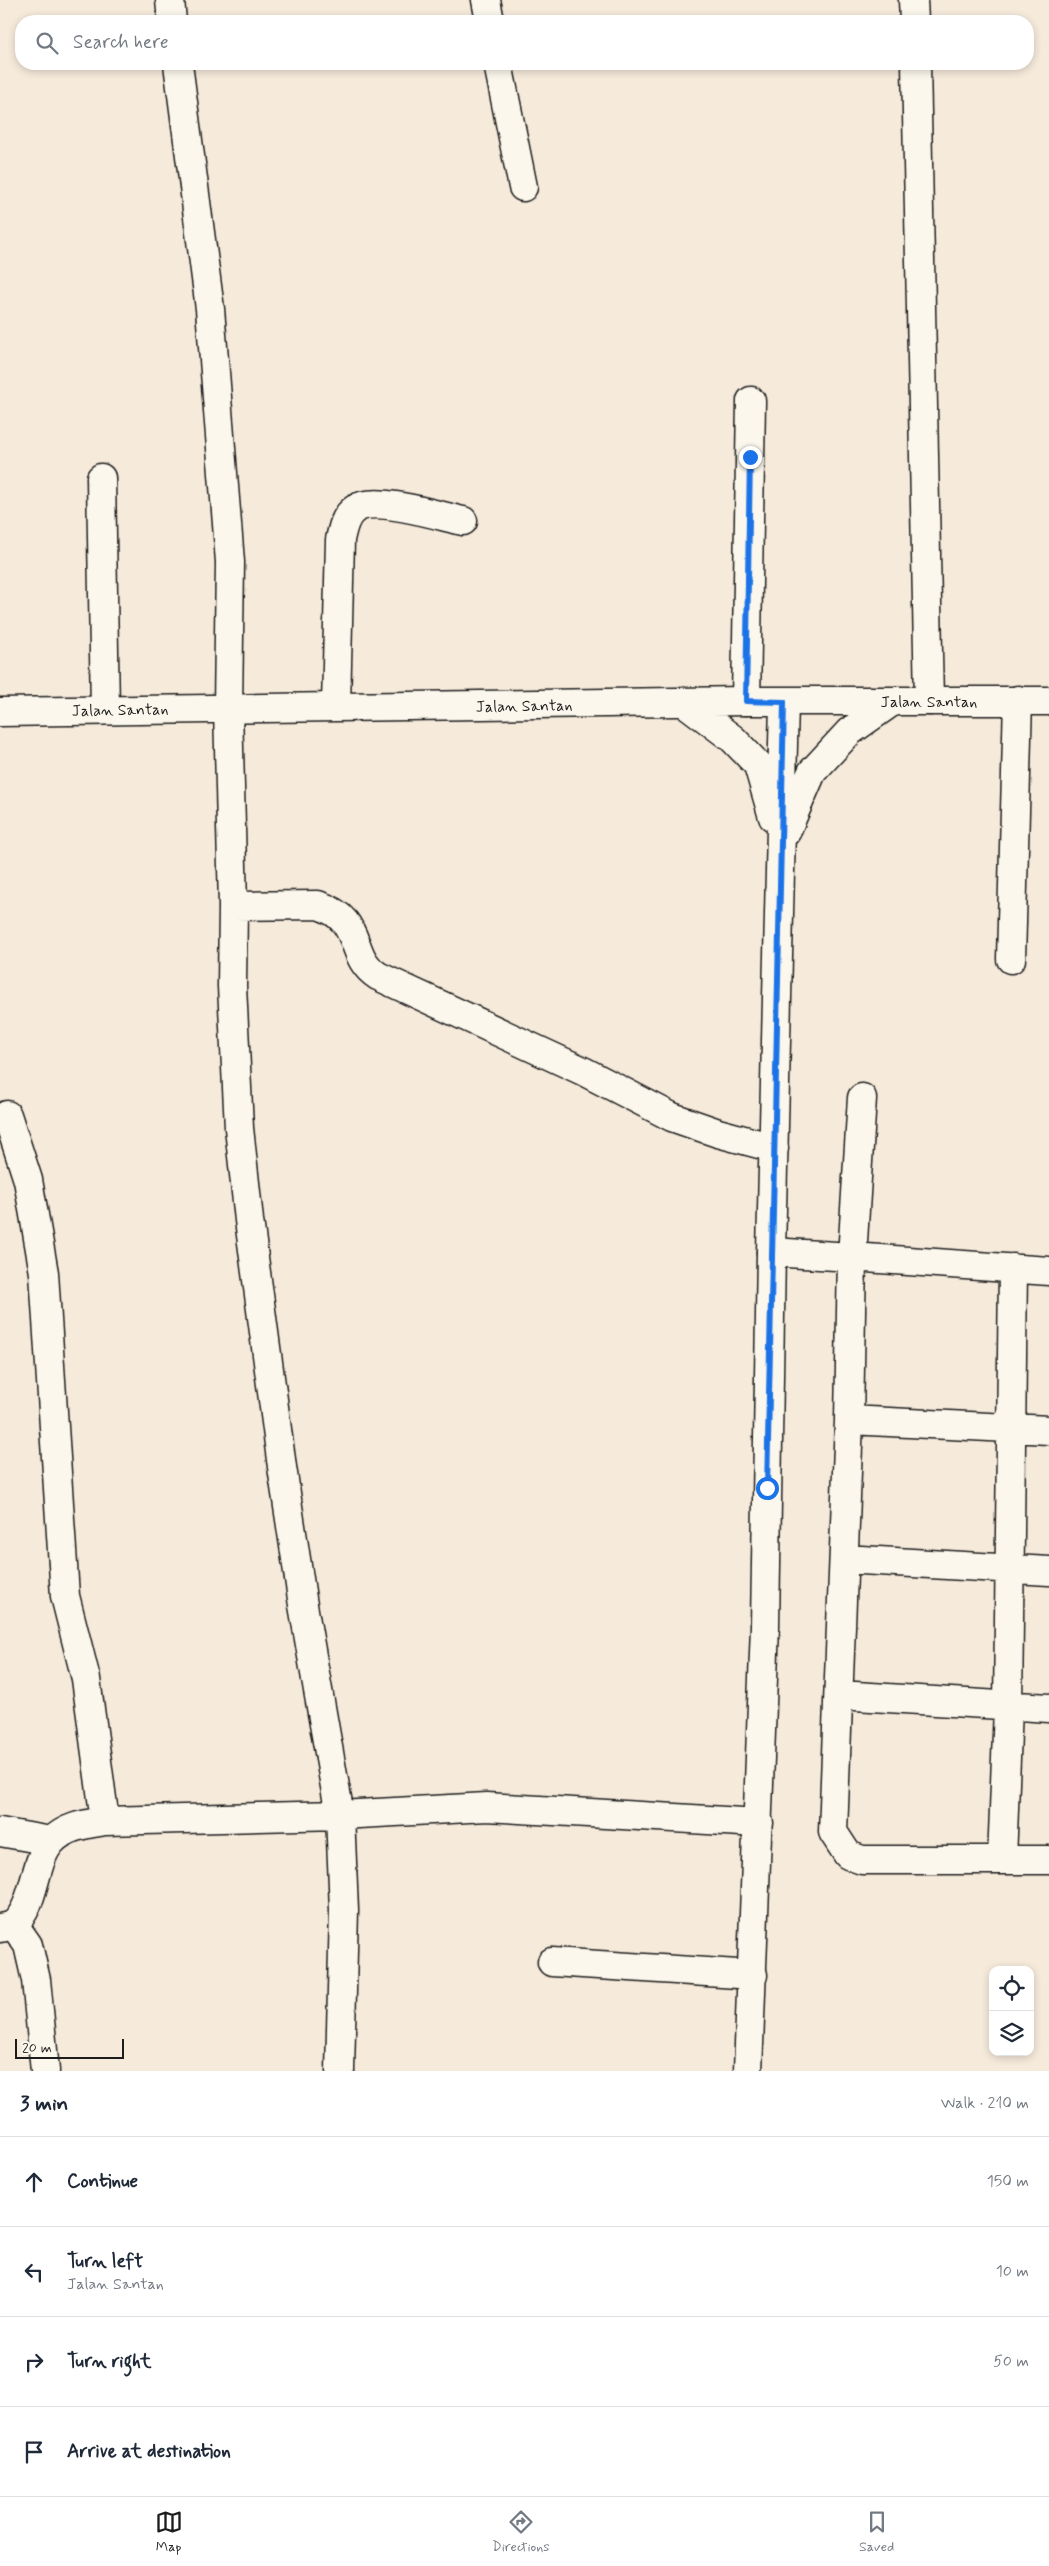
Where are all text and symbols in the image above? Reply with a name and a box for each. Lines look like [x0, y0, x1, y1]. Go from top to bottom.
search box [15, 15, 1034, 70]
icon: search [33, 29, 61, 57]
text: Search here [73, 30, 169, 55]
route end [739, 446, 762, 469]
street label: Jalan Santan [881, 692, 977, 713]
street label: Jalan Santan [475, 695, 573, 718]
street label: Jalan Santan [71, 699, 169, 722]
route start [756, 1477, 779, 1500]
map controls [989, 1966, 1034, 2056]
button: locate [989, 1966, 1034, 2011]
button: layers [989, 2011, 1034, 2056]
scale bar [15, 2036, 124, 2059]
text: 20 m [22, 2039, 52, 2057]
text: 3 min [20, 2090, 68, 2118]
text: Walk · 210 m [941, 2093, 1029, 2114]
icon: ahead [20, 2168, 48, 2196]
text: Continue [67, 2169, 138, 2194]
text: 150 m [987, 2171, 1029, 2192]
text: Turn left [67, 2249, 143, 2274]
icon: left [20, 2258, 48, 2286]
text: 10 m [996, 2261, 1029, 2282]
text: Jalan Santan [67, 2274, 164, 2295]
icon: right [20, 2348, 48, 2376]
text: Turn right [67, 2349, 151, 2374]
text: 50 m [993, 2351, 1029, 2372]
icon: arrive [20, 2438, 48, 2466]
text: Arrive at destination [67, 2439, 231, 2464]
tab: Map [155, 2508, 183, 2556]
tab: Directions [492, 2508, 550, 2556]
tab: Saved [859, 2508, 894, 2556]

